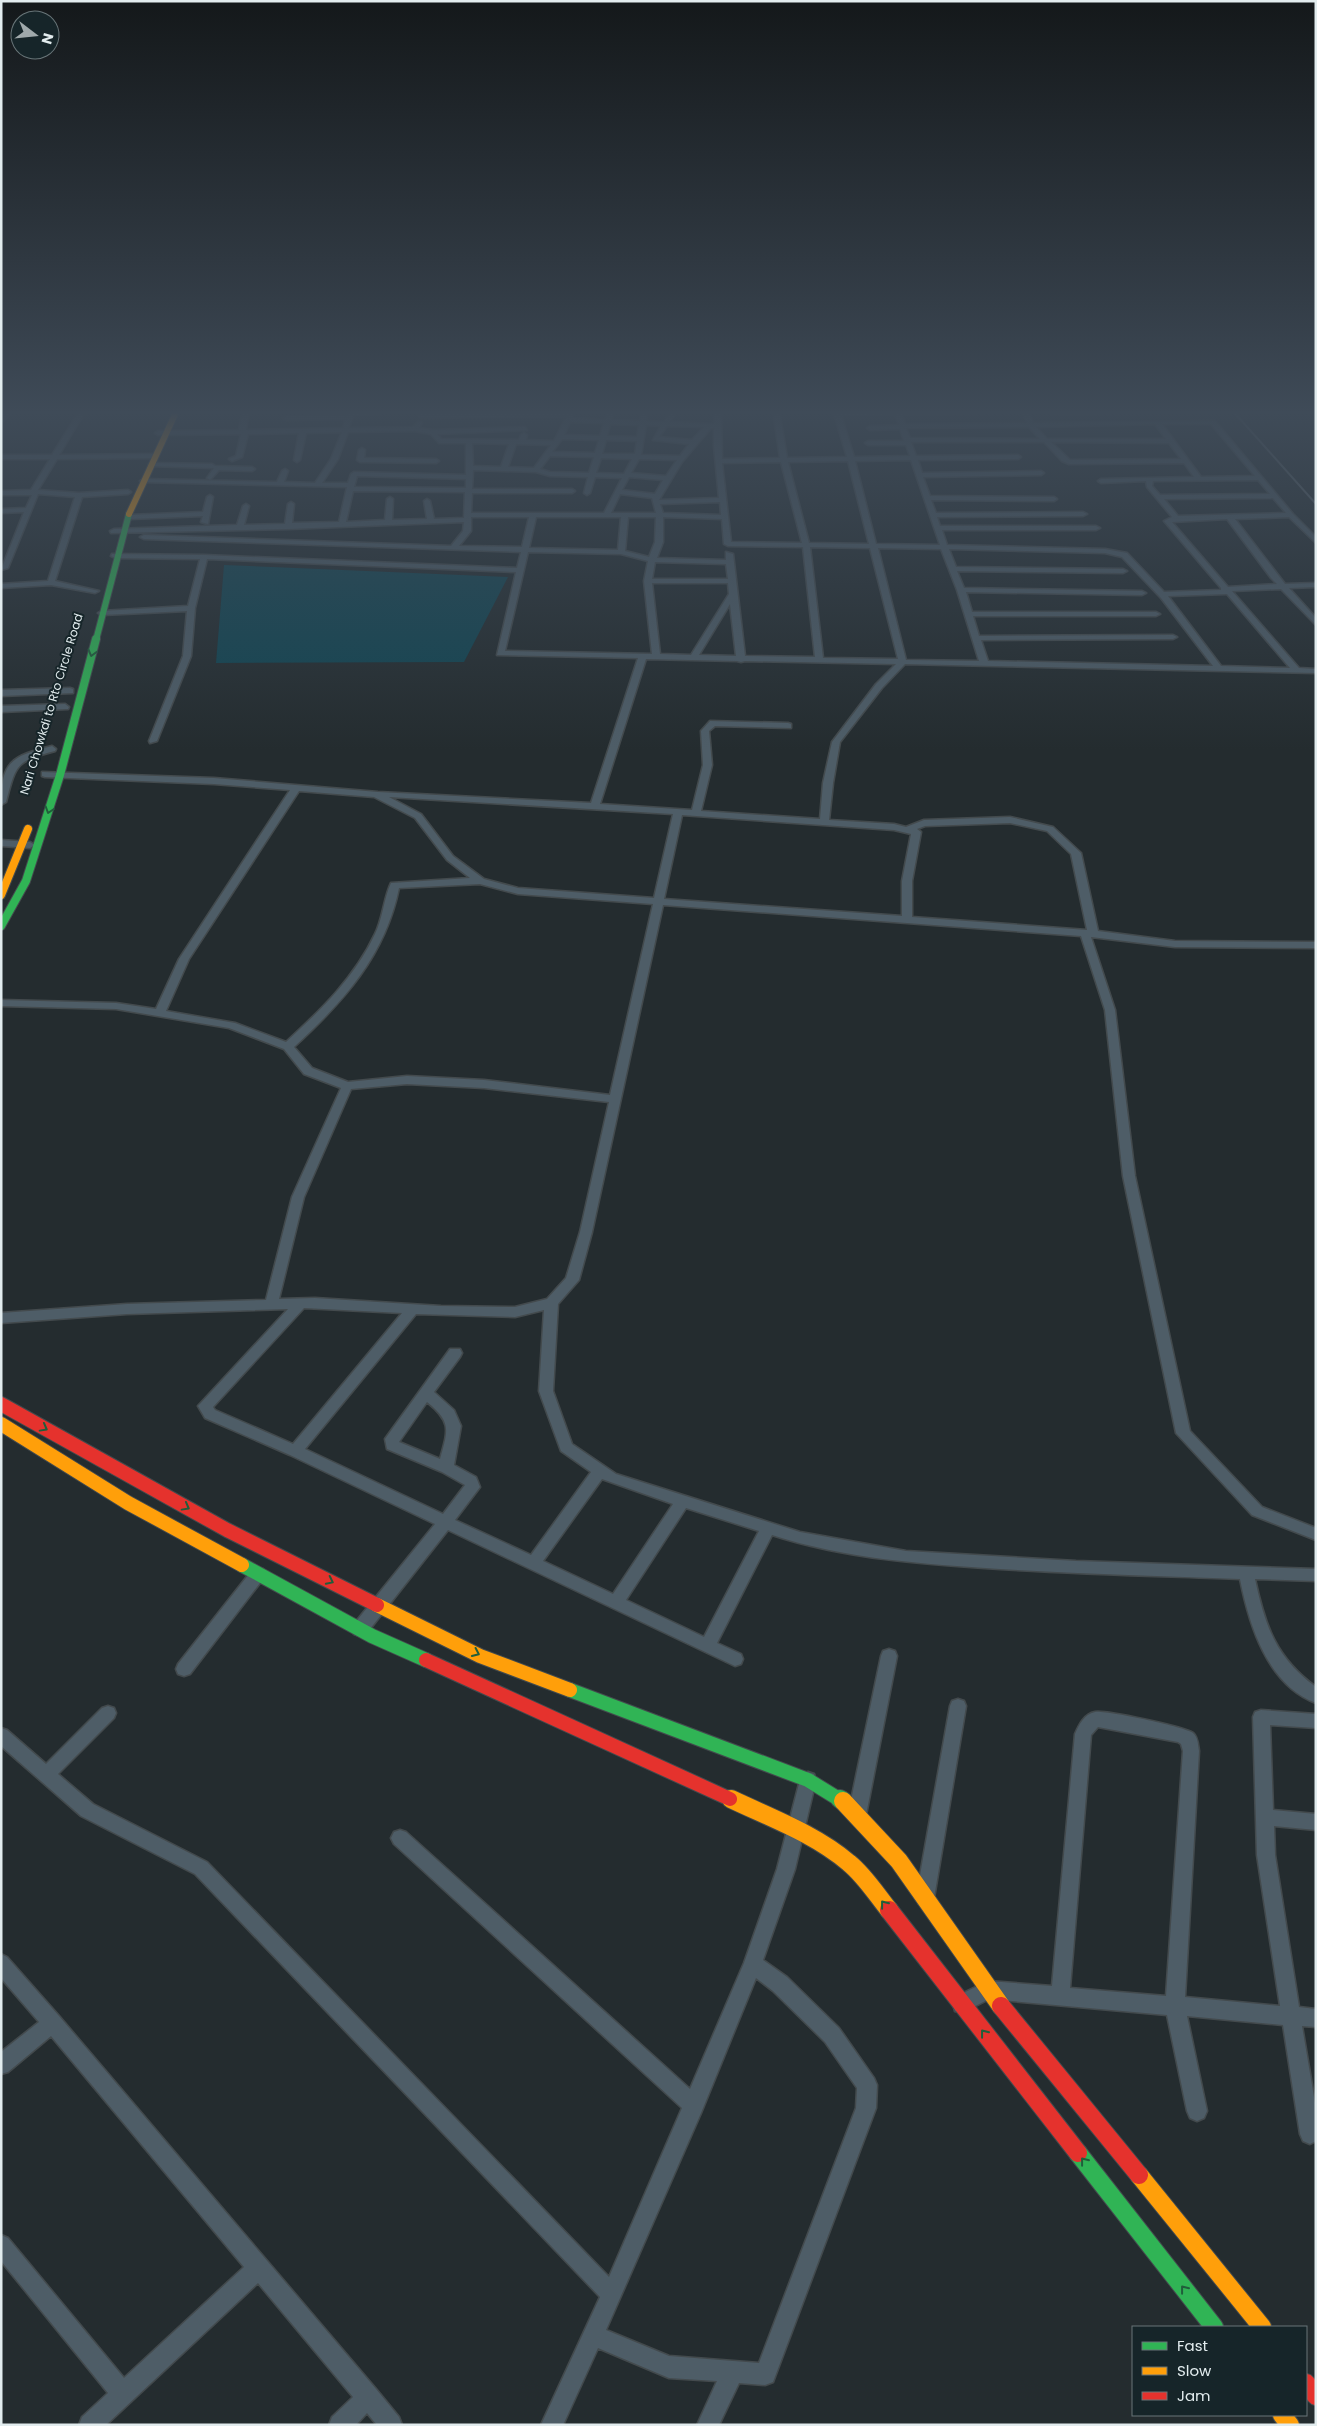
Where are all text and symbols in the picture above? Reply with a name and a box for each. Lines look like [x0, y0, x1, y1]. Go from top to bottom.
north arrow [10, 10, 60, 60]
text: N [36, 31, 59, 46]
street label: Nari Chowkdi to Rto Circle Road [15, 611, 87, 797]
one-way arrow [87, 649, 98, 658]
one-way arrow [45, 805, 55, 813]
one-way arrow [38, 1422, 47, 1432]
one-way arrow [180, 1501, 189, 1511]
one-way arrow [325, 1575, 334, 1585]
one-way arrow [471, 1647, 480, 1658]
one-way arrow [880, 1901, 889, 1910]
one-way arrow [980, 2029, 989, 2038]
one-way arrow [1081, 2158, 1089, 2167]
one-way arrow [1181, 2286, 1189, 2295]
legend [1132, 2326, 1307, 2416]
text: Fast [1177, 2335, 1208, 2356]
text: Slow [1177, 2360, 1212, 2381]
text: Jam [1177, 2385, 1211, 2406]

